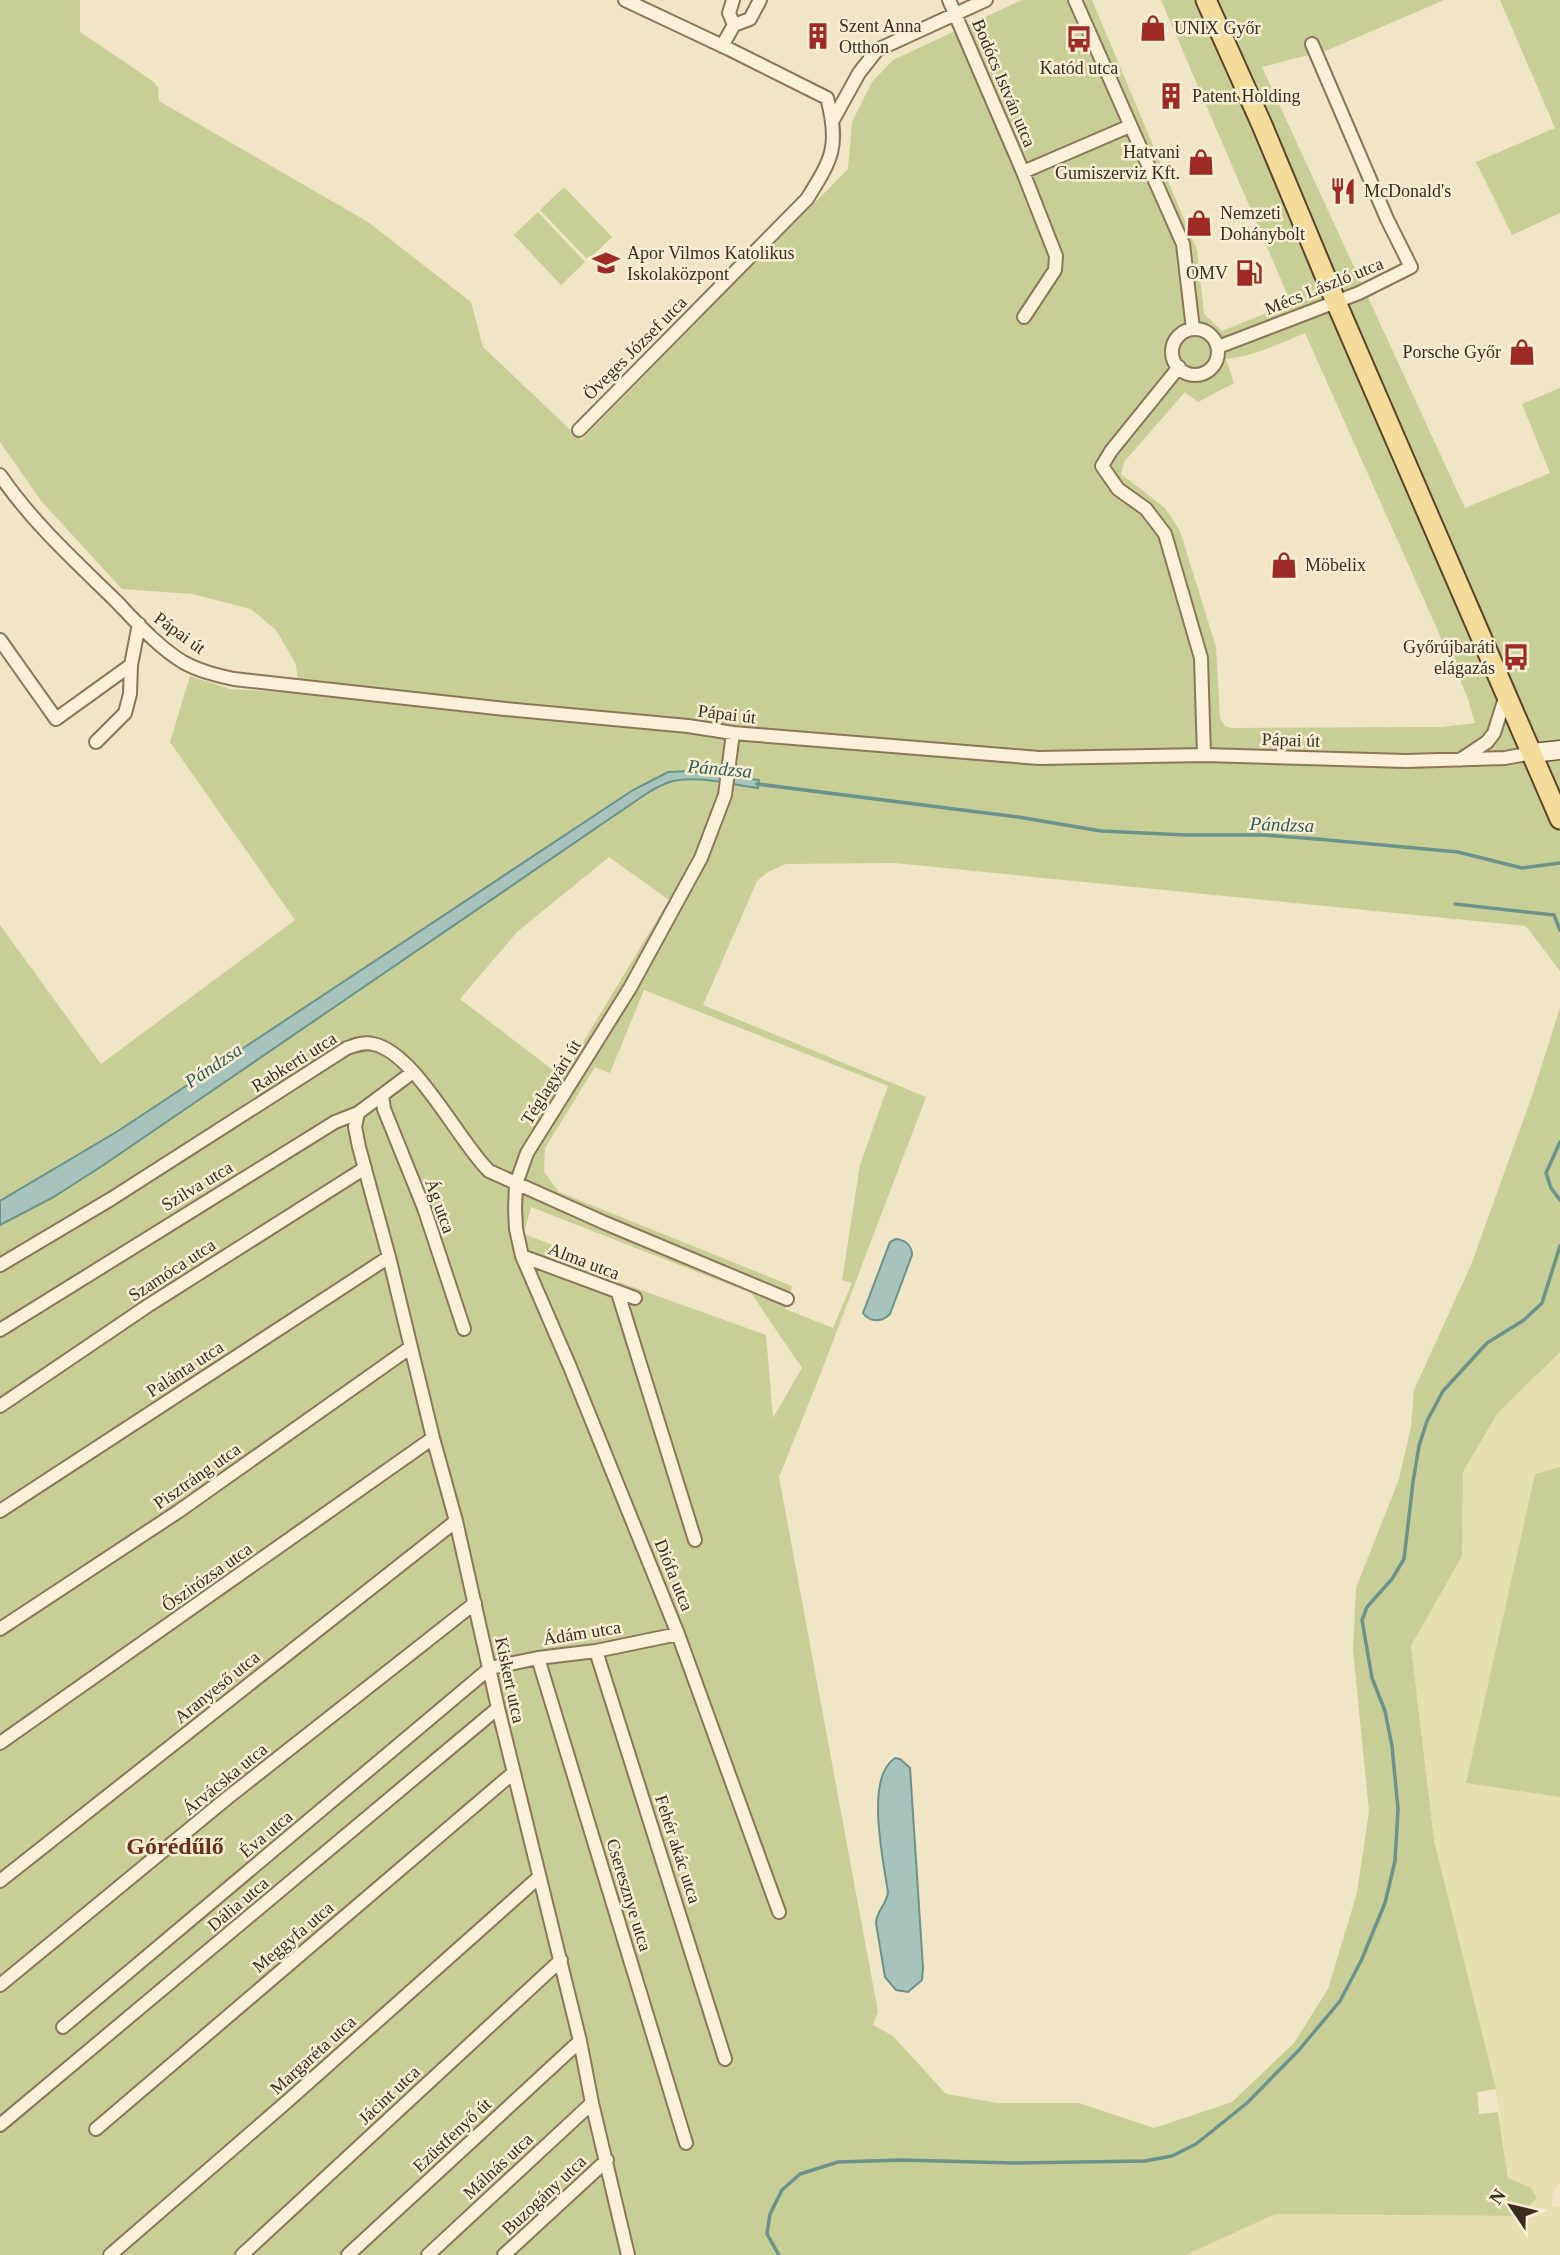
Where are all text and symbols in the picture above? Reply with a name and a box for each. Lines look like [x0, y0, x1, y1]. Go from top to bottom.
shop icon: UNIX Győr [1138, 13, 1168, 43]
place label: Szent Anna Otthon [839, 16, 922, 57]
street label: Bodócs István utca [968, 16, 1040, 150]
place label: UNIX Győr [1174, 18, 1260, 38]
building icon: Szent Anna Otthon [803, 21, 833, 51]
bus stop icon: Katód utca [1064, 24, 1094, 54]
place label: Katód utca [1040, 58, 1118, 78]
building icon: Patent Holding [1156, 81, 1186, 111]
place label: Patent Holding [1192, 86, 1301, 106]
place label: Hatvani Gumiszerviz Kft. [1055, 142, 1180, 183]
shop icon: Hatvani Gumiszerviz Kft. [1186, 147, 1216, 177]
restaurant icon: McDonald's [1328, 176, 1358, 206]
place label: McDonald's [1364, 181, 1451, 201]
place label: Nemzeti Dohánybolt [1220, 203, 1305, 244]
shop icon: Nemzeti Dohánybolt [1184, 208, 1214, 238]
place label: Apor Vilmos Katolikus Iskolaközpont [627, 243, 795, 284]
school or university icon: Apor Vilmos Katolikus Iskolaközpont [591, 248, 621, 278]
street label: Mécs László utca [1262, 253, 1386, 319]
fuel station icon: OMV [1234, 258, 1264, 288]
place label: OMV [1186, 263, 1228, 283]
street label: Öveges József utca [579, 292, 691, 404]
shop icon: Porsche Győr [1507, 337, 1537, 367]
place label: Porsche Győr [1403, 342, 1501, 362]
shop icon: Möbelix [1269, 550, 1299, 580]
place label: Möbelix [1305, 555, 1366, 575]
street label: Pápai út [150, 608, 210, 658]
place label: Győrújbaráti elágazás [1403, 637, 1495, 678]
bus stop icon: Győrújbaráti elágazás [1501, 642, 1531, 672]
street label: Pápai út [697, 701, 757, 727]
street label: Pápai út [1261, 729, 1321, 751]
water label: Pándzsa [686, 755, 753, 782]
water label: Pándzsa [1248, 813, 1315, 836]
street label: Rabkerti utca [248, 1028, 340, 1096]
street label: Téglagyári út [517, 1036, 585, 1128]
water label: Pándzsa [180, 1039, 246, 1093]
street label: Szilva utca [158, 1157, 236, 1215]
street label: Ág utca [421, 1176, 460, 1236]
street label: Szamóca utca [125, 1235, 219, 1305]
street label: Alma utca [546, 1238, 622, 1284]
street label: Palánta utca [143, 1337, 227, 1401]
street label: Pisztráng utca [150, 1439, 244, 1513]
street label: Diófa utca [651, 1536, 697, 1614]
street label: Őszirózsa utca [157, 1538, 256, 1615]
street label: Ádám utca [542, 1616, 622, 1649]
street label: Kiskert utca [491, 1635, 529, 1725]
street label: Aranyeső utca [171, 1647, 263, 1727]
street label: Árvácska utca [178, 1738, 271, 1819]
street label: Fehér akác utca [651, 1792, 705, 1906]
street label: Éva utca [235, 1805, 296, 1862]
district label: Górédűlő [126, 1833, 224, 1859]
street label: Cseresznye utca [602, 1836, 656, 1954]
street label: Dália utca [203, 1873, 273, 1935]
street label: Meggyfa utca [248, 1897, 338, 1977]
street label: Margaréta utca [266, 2011, 360, 2099]
street label: Jácint utca [354, 2062, 424, 2128]
street label: Ezüstfenyő út [409, 2094, 495, 2176]
street label: Málnás utca [459, 2129, 537, 2203]
street label: Buzogány utca [498, 2151, 590, 2239]
north arrow [1476, 2171, 1546, 2241]
text: N [1485, 2185, 1510, 2208]

